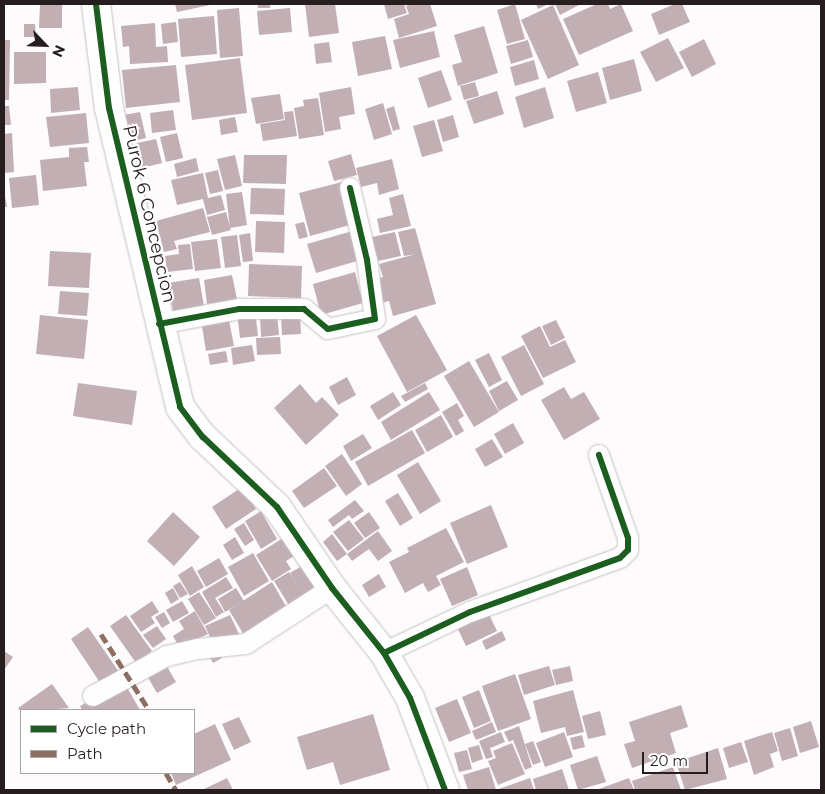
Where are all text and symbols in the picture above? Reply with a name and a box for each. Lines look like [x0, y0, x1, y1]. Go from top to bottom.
north arrow [20, 20, 70, 70]
text: N [48, 42, 69, 60]
street label: Purok 6 Concepcion [118, 123, 180, 305]
legend [20, 709, 195, 774]
text: Cycle path [67, 719, 146, 738]
scale bar [645, 742, 711, 774]
text: Path [67, 744, 103, 763]
text: 20 m [650, 751, 688, 770]

